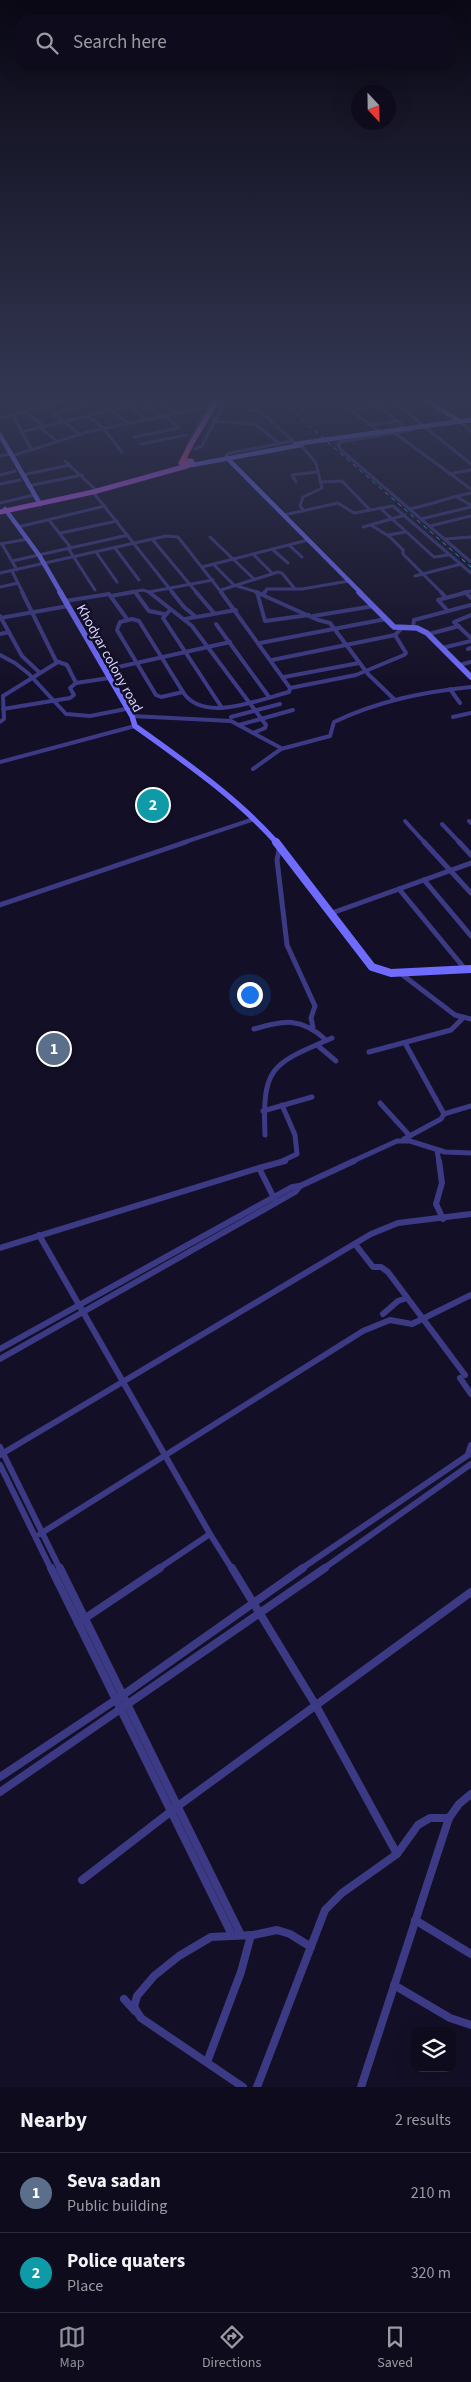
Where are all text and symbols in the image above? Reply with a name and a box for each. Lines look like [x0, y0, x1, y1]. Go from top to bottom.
search box [15, 15, 456, 70]
icon: search [33, 29, 61, 57]
text: Search here [73, 29, 167, 56]
north arrow [351, 85, 396, 130]
street label: Khodyar colony road [71, 601, 147, 716]
pin: 2 [137, 786, 169, 824]
your location [237, 982, 263, 1008]
pin: 1 [38, 1030, 70, 1068]
map controls [411, 2027, 456, 2072]
button: layers [411, 2027, 456, 2072]
text: Nearby [20, 2105, 87, 2135]
text: 2 results [395, 2109, 451, 2131]
text: Seva sadan [67, 2168, 161, 2195]
text: 1 [32, 2182, 40, 2204]
text: 210 m [411, 2182, 451, 2204]
text: Public building [67, 2195, 167, 2217]
text: Police quaters [67, 2248, 185, 2275]
text: 2 [32, 2262, 40, 2284]
text: 320 m [411, 2262, 451, 2284]
text: Place [67, 2275, 103, 2297]
tab: Map [58, 2323, 86, 2373]
tab: Directions [202, 2323, 261, 2373]
tab: Saved [377, 2323, 413, 2373]

